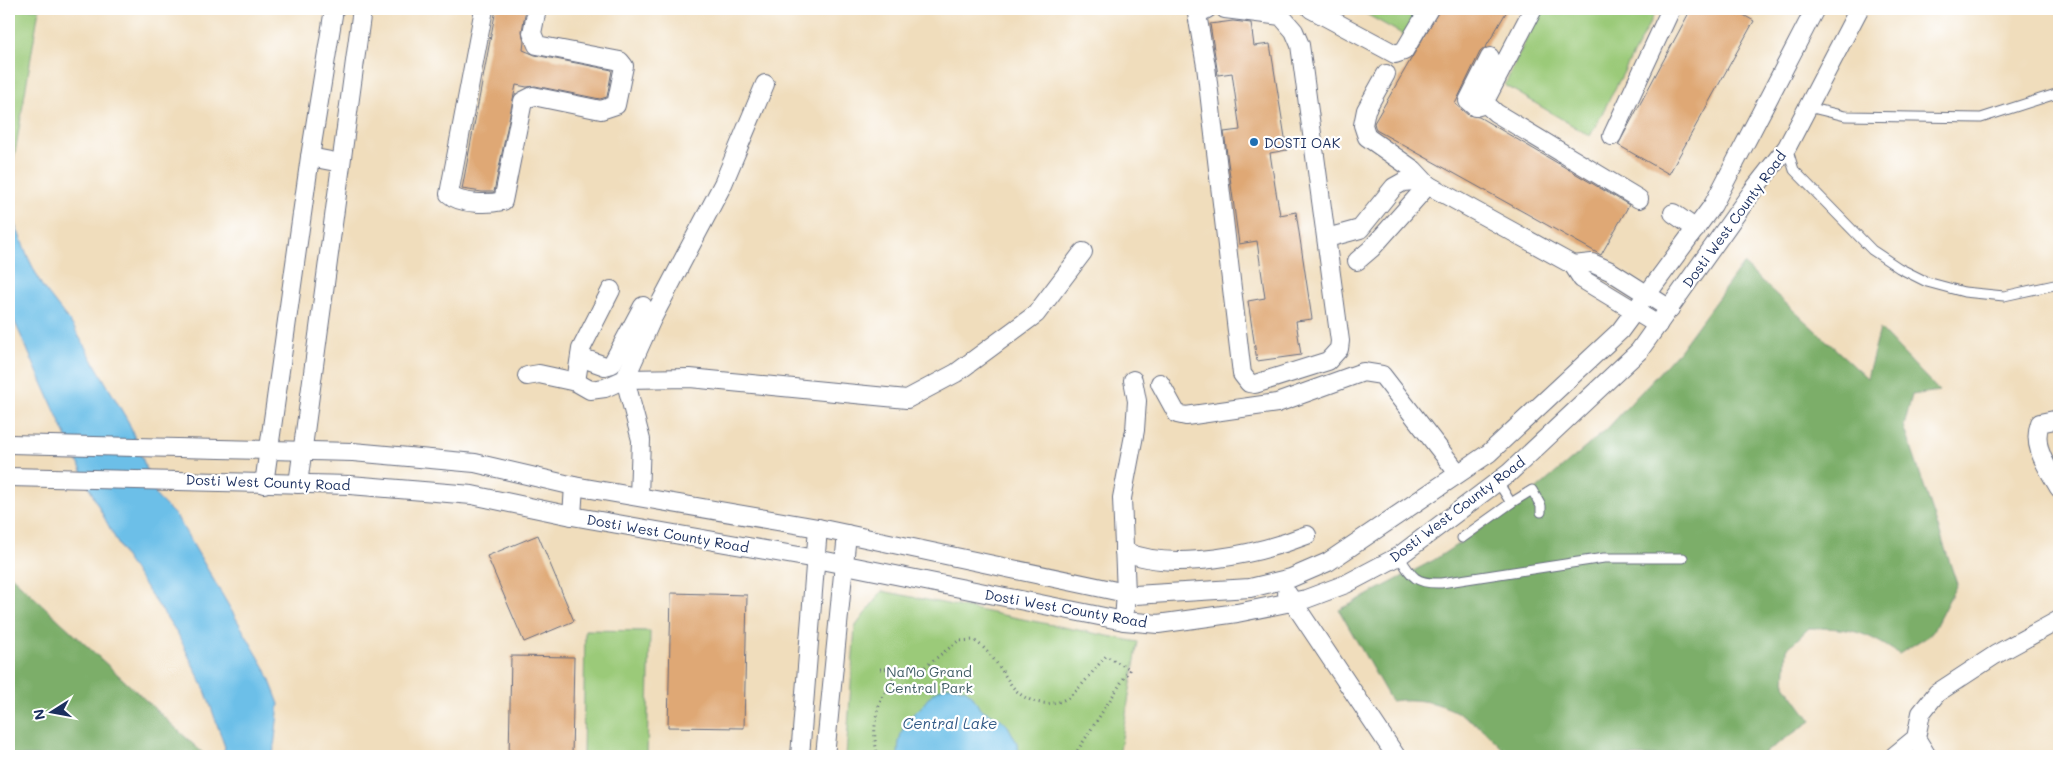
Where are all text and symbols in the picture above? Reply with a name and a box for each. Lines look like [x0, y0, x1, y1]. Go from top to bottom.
place label: DOSTI OAK [1264, 133, 1341, 152]
marker: DOSTI OAK [1248, 136, 1260, 148]
street label: Dosti West County Road [1678, 147, 1790, 291]
street label: Dosti West County Road [1386, 452, 1529, 566]
street label: Dosti West County Road [185, 470, 351, 494]
street label: Dosti West County Road [585, 509, 751, 557]
street label: Dosti West County Road [983, 584, 1149, 632]
park label: NaMo Grand Central Park [885, 662, 973, 697]
north arrow [28, 688, 78, 738]
text: N [28, 708, 49, 722]
water label: Central Lake [903, 713, 997, 733]

